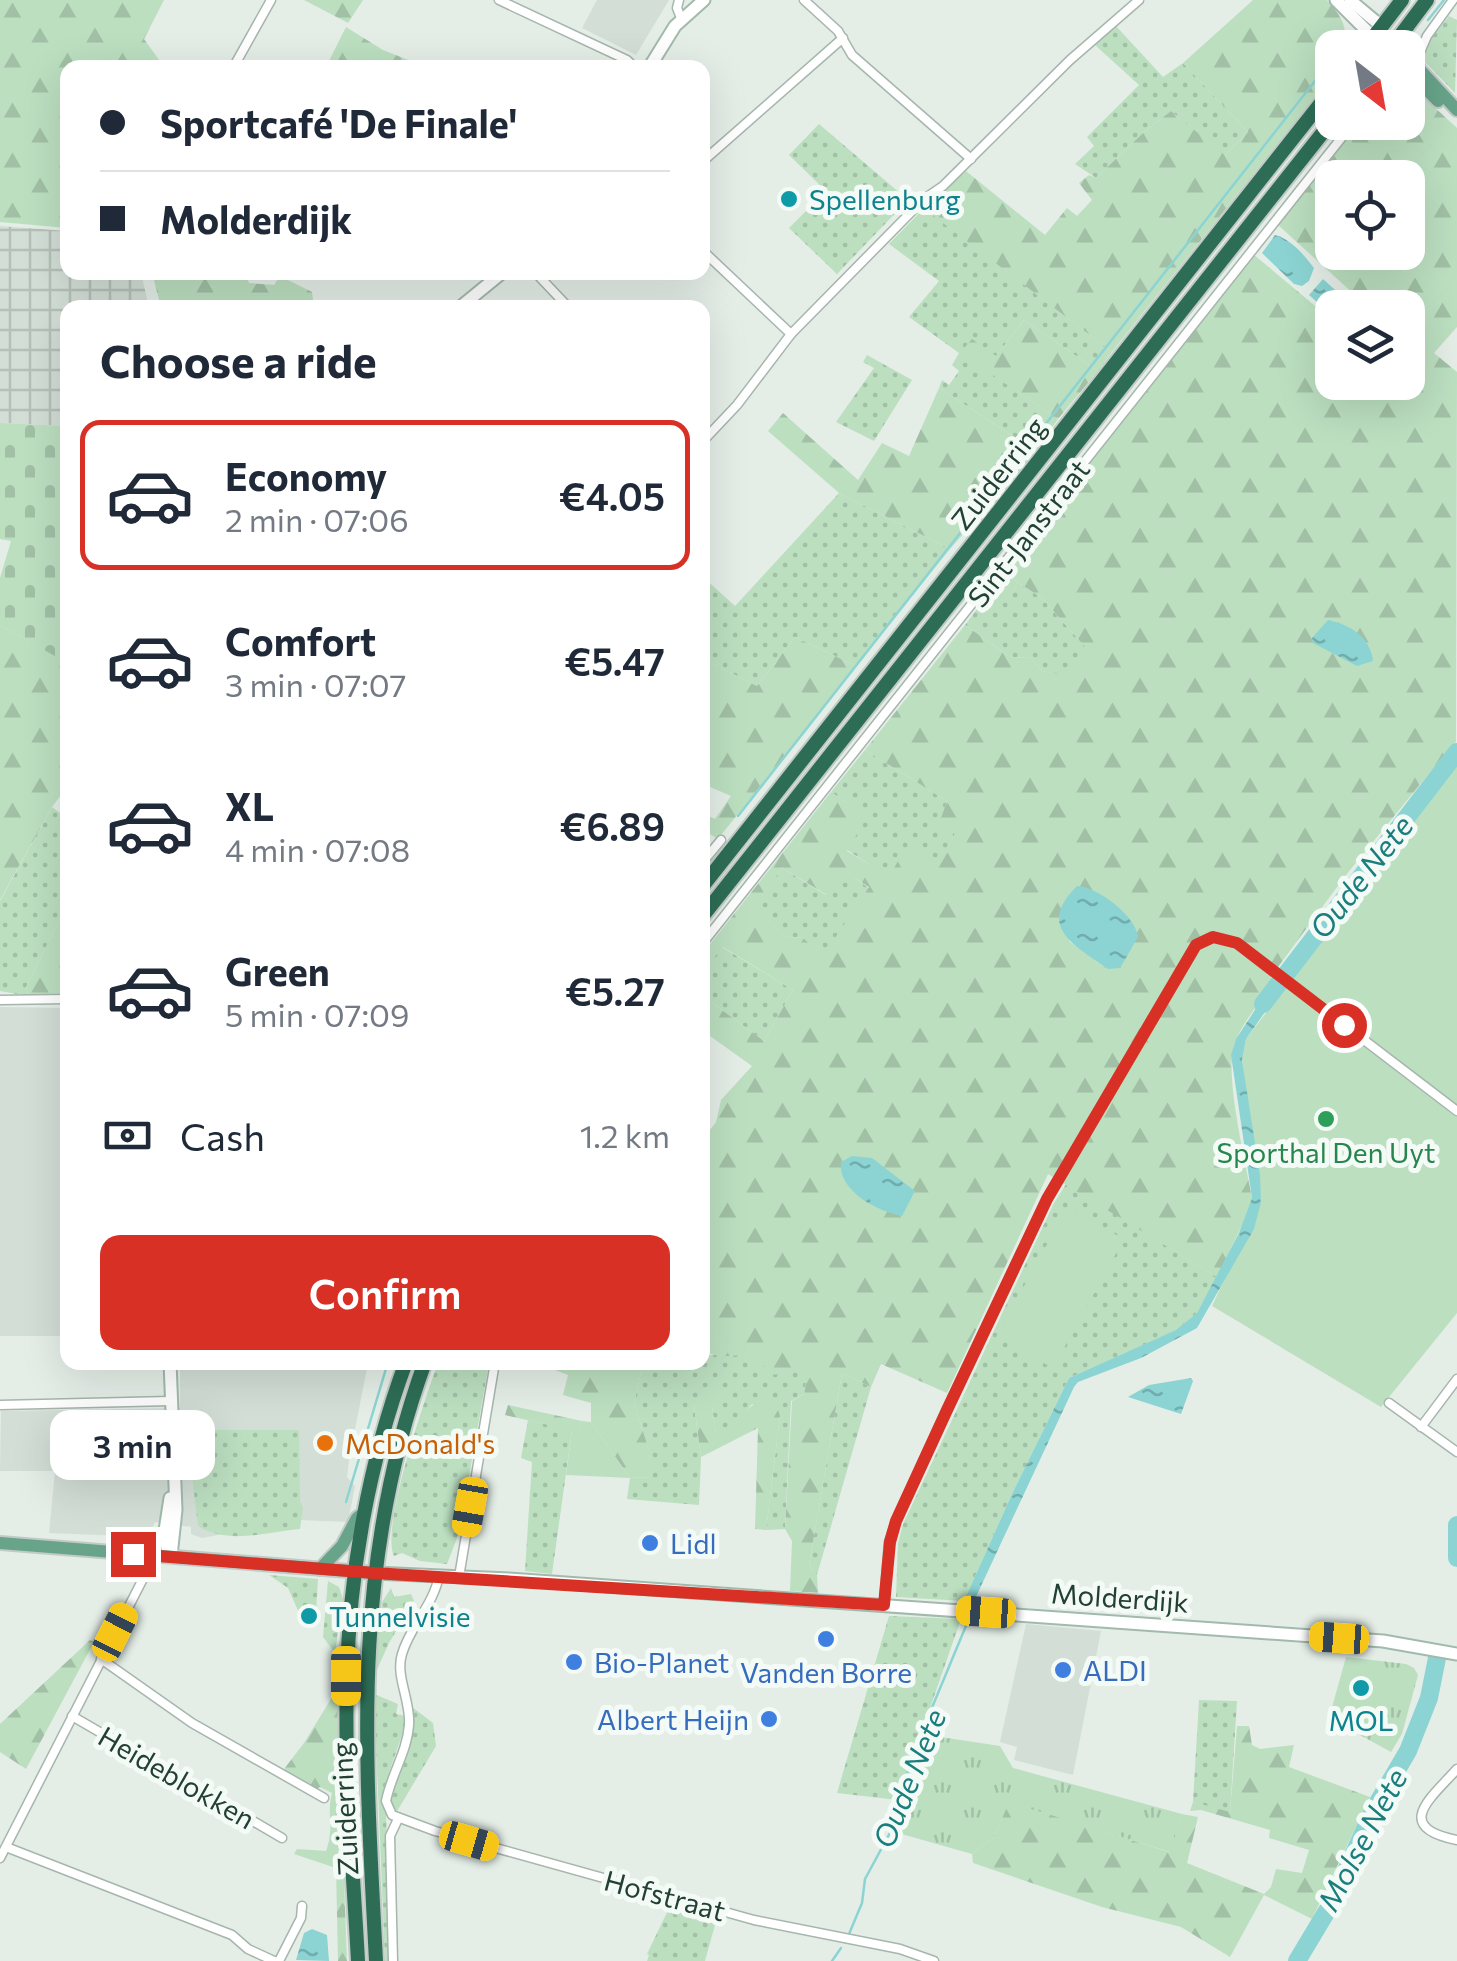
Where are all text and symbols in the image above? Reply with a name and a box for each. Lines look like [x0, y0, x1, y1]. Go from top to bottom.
north arrow [1315, 30, 1425, 140]
map controls [1315, 30, 1425, 400]
text: Sportcafé 'De Finale' [160, 99, 517, 146]
button: locate [1315, 160, 1425, 270]
place label: Spellenburg [809, 182, 960, 216]
marker: Spellenburg [778, 188, 800, 210]
text: Molderdijk [160, 195, 352, 242]
button: layers [1315, 290, 1425, 400]
text: Choose a ride [100, 332, 377, 387]
street label: Zuiderring [944, 410, 1052, 536]
icon: car [105, 450, 195, 540]
text: Economy [225, 452, 387, 499]
street label: Sint-Janstraat [960, 453, 1096, 613]
text: €4.05 [559, 472, 665, 519]
text: 2 min · 07:06 [225, 499, 409, 539]
icon: car [105, 615, 195, 705]
text: Comfort [225, 617, 376, 664]
text: €5.47 [564, 637, 665, 684]
text: 3 min · 07:07 [225, 664, 407, 704]
icon: car [105, 780, 195, 870]
text: XL [225, 782, 274, 829]
text: €6.89 [560, 802, 665, 849]
water label: Oude Nete [1300, 807, 1420, 945]
text: 4 min · 07:08 [225, 829, 410, 869]
icon: car [105, 945, 195, 1035]
text: Green [225, 947, 330, 994]
text: €5.27 [565, 967, 665, 1014]
text: 5 min · 07:09 [225, 994, 409, 1034]
route start [1322, 1003, 1367, 1048]
icon: cash [100, 1108, 155, 1163]
marker: Sporthal Den Uyt [1315, 1108, 1337, 1130]
text: Cash [180, 1112, 265, 1159]
text: 1.2 km [580, 1115, 670, 1155]
place label: Sporthal Den Uyt [1217, 1135, 1435, 1169]
button: Confirm [100, 1235, 670, 1350]
callout: 3 min [51, 1409, 216, 1479]
text: 3 min [93, 1425, 172, 1465]
place label: McDonald's [345, 1426, 495, 1460]
marker: McDonald's [314, 1432, 336, 1454]
car [450, 1475, 490, 1539]
place label: Lidl [670, 1526, 717, 1560]
route end [111, 1532, 156, 1577]
marker: Lidl [639, 1532, 661, 1554]
street label: Molderdijk [1050, 1575, 1190, 1619]
car [955, 1595, 1017, 1629]
car [88, 1598, 142, 1666]
place label: Tunnelvisie [329, 1599, 470, 1633]
marker: Tunnelvisie [298, 1605, 320, 1627]
car [1308, 1621, 1370, 1655]
marker: Vanden Borre [815, 1628, 837, 1650]
place label: Bio-Planet [594, 1645, 729, 1679]
car [331, 1646, 361, 1706]
marker: Bio-Planet [563, 1651, 585, 1673]
place label: ALDI [1083, 1653, 1147, 1687]
place label: Vanden Borre [740, 1655, 912, 1689]
marker: ALDI [1052, 1659, 1074, 1681]
marker: MOL [1350, 1677, 1372, 1699]
place label: Albert Heijn [597, 1702, 749, 1736]
water label: Oude Nete [863, 1703, 953, 1853]
place label: MOL [1328, 1703, 1394, 1737]
marker: Albert Heijn [758, 1708, 780, 1730]
street label: Heideblokken [93, 1719, 261, 1835]
street label: Zuiderring [324, 1742, 364, 1876]
water label: Molse Nete [1308, 1761, 1414, 1916]
car [436, 1818, 502, 1864]
street label: Hofstraat [601, 1863, 729, 1927]

